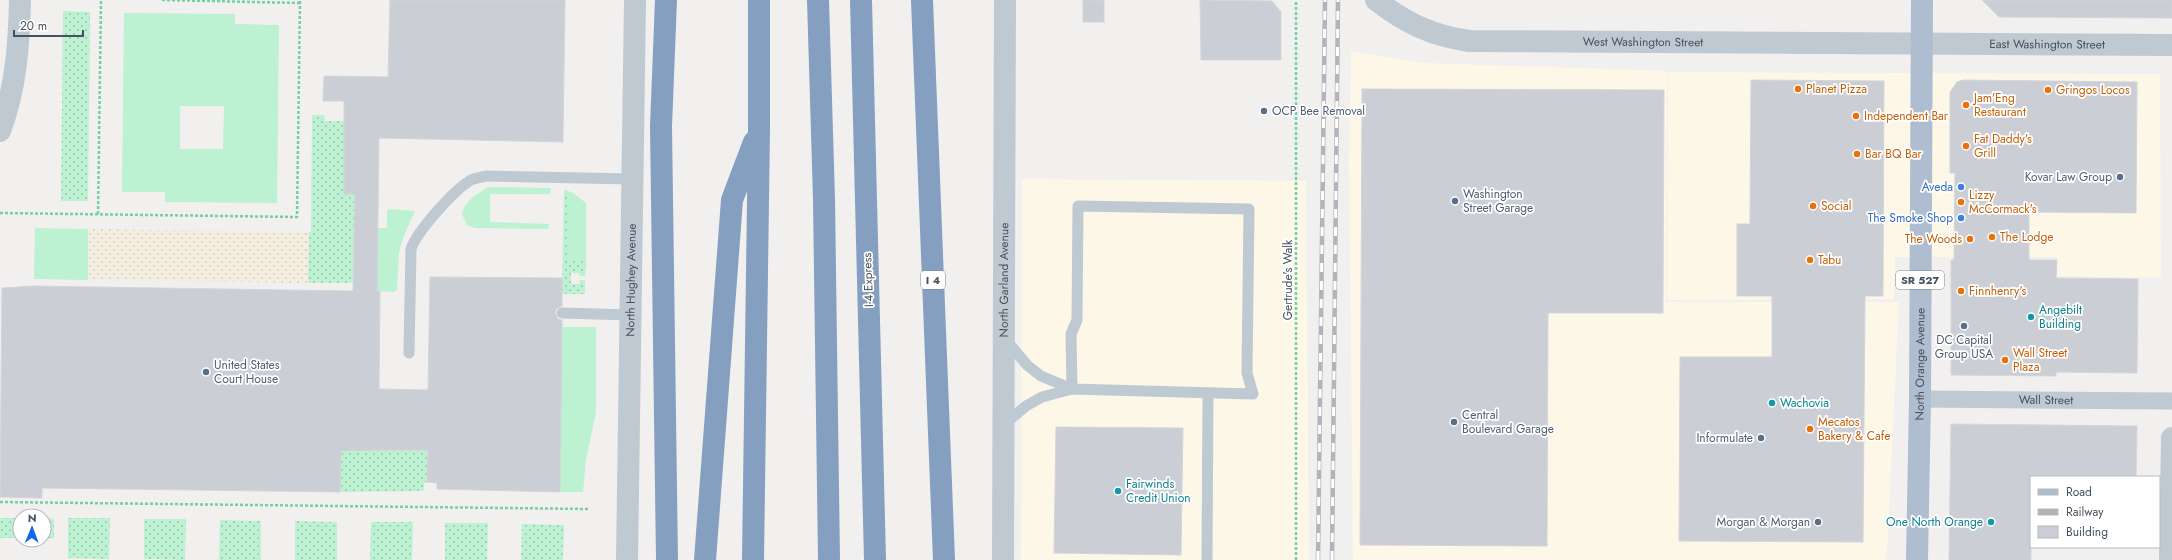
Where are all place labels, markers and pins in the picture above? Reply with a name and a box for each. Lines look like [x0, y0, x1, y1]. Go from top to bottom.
place label: Planet Pizza [1806, 80, 1867, 98]
place label: Gringos Locos [2056, 81, 2130, 99]
marker: Planet Pizza [1793, 84, 1803, 94]
marker: Gringos Locos [2043, 85, 2053, 95]
place label: Jam'Eng Restaurant [1972, 89, 2026, 121]
marker: Jam'Eng Restaurant [1961, 100, 1971, 110]
place label: OCP Bee Removal [1272, 102, 1365, 120]
marker: OCP Bee Removal [1259, 106, 1269, 116]
place label: Independent Bar [1864, 107, 1949, 125]
marker: Independent Bar [1851, 111, 1861, 121]
place label: Fat Daddy's Grill [1974, 130, 2032, 162]
marker: Fat Daddy's Grill [1961, 141, 1971, 151]
place label: Bar BQ Bar [1865, 145, 1922, 163]
marker: Bar BQ Bar [1852, 149, 1862, 159]
place label: Kovar Law Group [2025, 168, 2112, 186]
marker: Kovar Law Group [2115, 172, 2125, 182]
place label: Aveda [1922, 178, 1953, 196]
marker: Aveda [1956, 182, 1966, 192]
place label: Washington Street Garage [1463, 185, 1533, 217]
place label: Lizzy McCormack's [1969, 186, 2037, 218]
marker: Washington Street Garage [1450, 196, 1460, 206]
place label: Social [1821, 197, 1852, 215]
marker: Lizzy McCormack's [1956, 197, 1966, 207]
marker: Social [1808, 201, 1818, 211]
place label: The Smoke Shop [1868, 209, 1953, 227]
marker: The Smoke Shop [1956, 213, 1966, 223]
place label: The Lodge [2000, 228, 2053, 246]
place label: The Woods [1905, 230, 1962, 248]
marker: The Lodge [1987, 232, 1997, 242]
marker: The Woods [1965, 234, 1975, 244]
place label: Tabu [1818, 251, 1841, 269]
marker: Tabu [1805, 255, 1815, 265]
place label: Finnhenry's [1969, 282, 2026, 300]
marker: Finnhenry's [1956, 286, 1966, 296]
place label: Angebilt Building [2039, 301, 2082, 333]
marker: Angebilt Building [2026, 312, 2036, 322]
marker: DC Capital Group USA [1959, 321, 1969, 331]
place label: DC Capital Group USA [1935, 331, 1993, 363]
place label: Wall Street Plaza [2013, 344, 2067, 376]
marker: Wall Street Plaza [2000, 355, 2010, 365]
place label: United States Court House [214, 356, 280, 388]
marker: United States Court House [201, 367, 211, 377]
place label: Wachovia [1780, 394, 1829, 412]
marker: Wachovia [1767, 398, 1777, 408]
place label: Central Boulevard Garage [1462, 406, 1554, 438]
place label: Mecatos Bakery & Cafe [1818, 413, 1890, 445]
marker: Central Boulevard Garage [1449, 417, 1459, 427]
marker: Mecatos Bakery & Cafe [1805, 424, 1815, 434]
place label: Informulate [1696, 429, 1753, 447]
marker: Informulate [1756, 433, 1766, 443]
place label: Fairwinds Credit Union [1126, 475, 1191, 507]
marker: Fairwinds Credit Union [1113, 486, 1123, 496]
place label: Morgan & Morgan [1716, 513, 1810, 531]
place label: One North Orange [1886, 513, 1983, 531]
marker: Morgan & Morgan [1813, 517, 1823, 527]
marker: One North Orange [1986, 517, 1996, 527]

